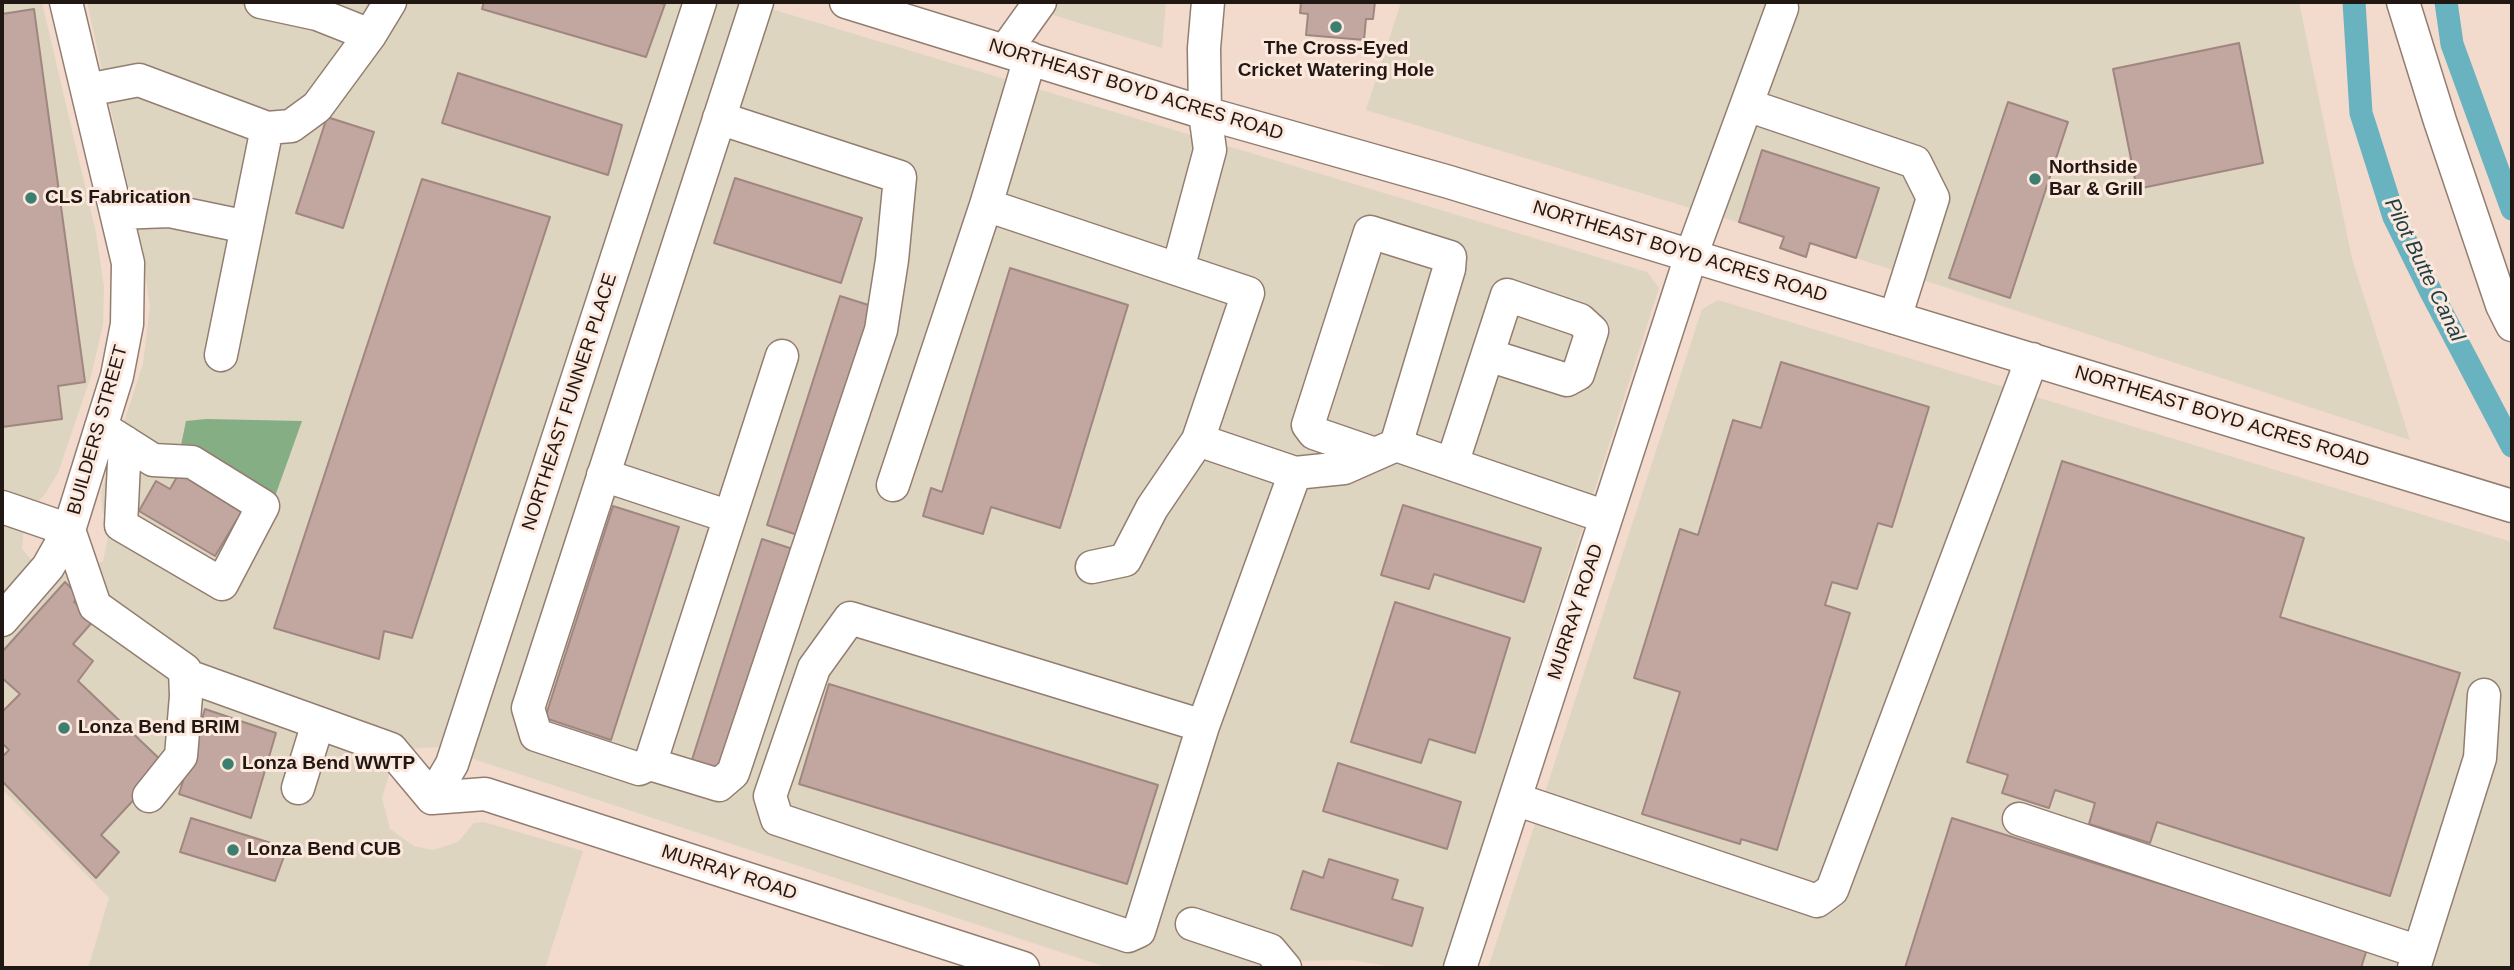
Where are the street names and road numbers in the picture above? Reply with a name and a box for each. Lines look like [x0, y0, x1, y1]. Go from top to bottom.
street label: NORTHEAST BOYD ACRES ROAD [986, 34, 1286, 146]
street label: NORTHEAST BOYD ACRES ROAD [1530, 196, 1830, 308]
street label: NORTHEAST FUNNER PLACE [518, 271, 622, 533]
street label: BUILDERS STREET [63, 343, 133, 517]
street label: NORTHEAST BOYD ACRES ROAD [2072, 361, 2372, 473]
street label: MURRAY ROAD [1543, 541, 1609, 683]
street label: MURRAY ROAD [658, 840, 800, 906]

